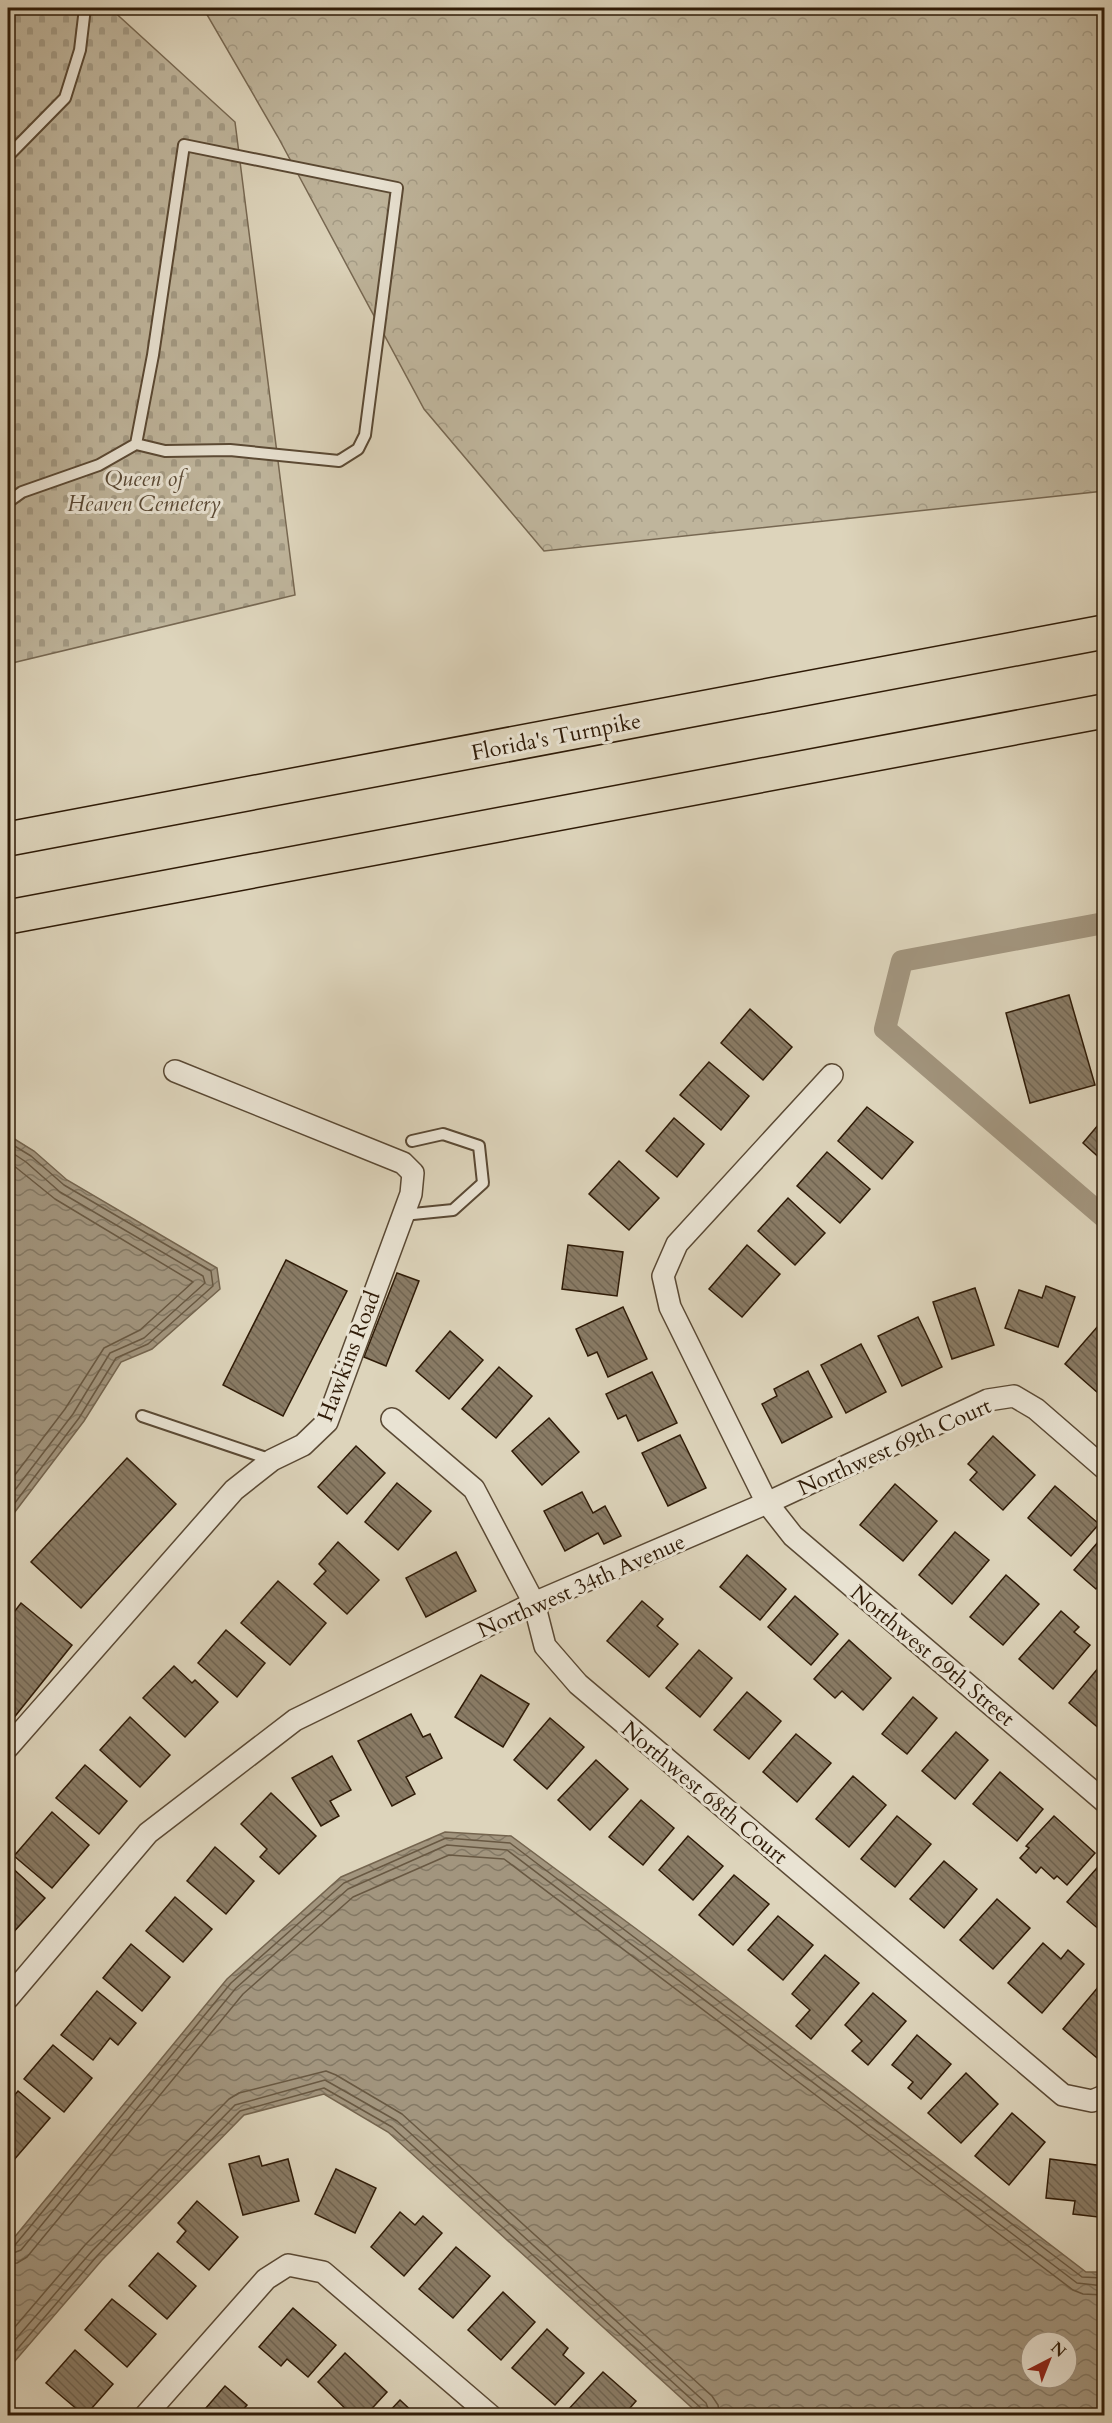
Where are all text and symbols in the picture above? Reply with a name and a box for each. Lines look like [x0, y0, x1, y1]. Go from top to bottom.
park label: Queen of Heaven Cemetery [67, 464, 221, 519]
street label: Florida's Turnpike [469, 706, 644, 768]
street label: Hawkins Road [310, 1286, 388, 1426]
street label: Northwest 69th Court [793, 1391, 996, 1503]
street label: Northwest 34th Avenue [473, 1527, 690, 1645]
street label: Northwest 69th Street [844, 1578, 1021, 1733]
street label: Northwest 68th Court [615, 1714, 794, 1871]
north arrow [1019, 2330, 1079, 2390]
text: N [1046, 2337, 1071, 2362]

